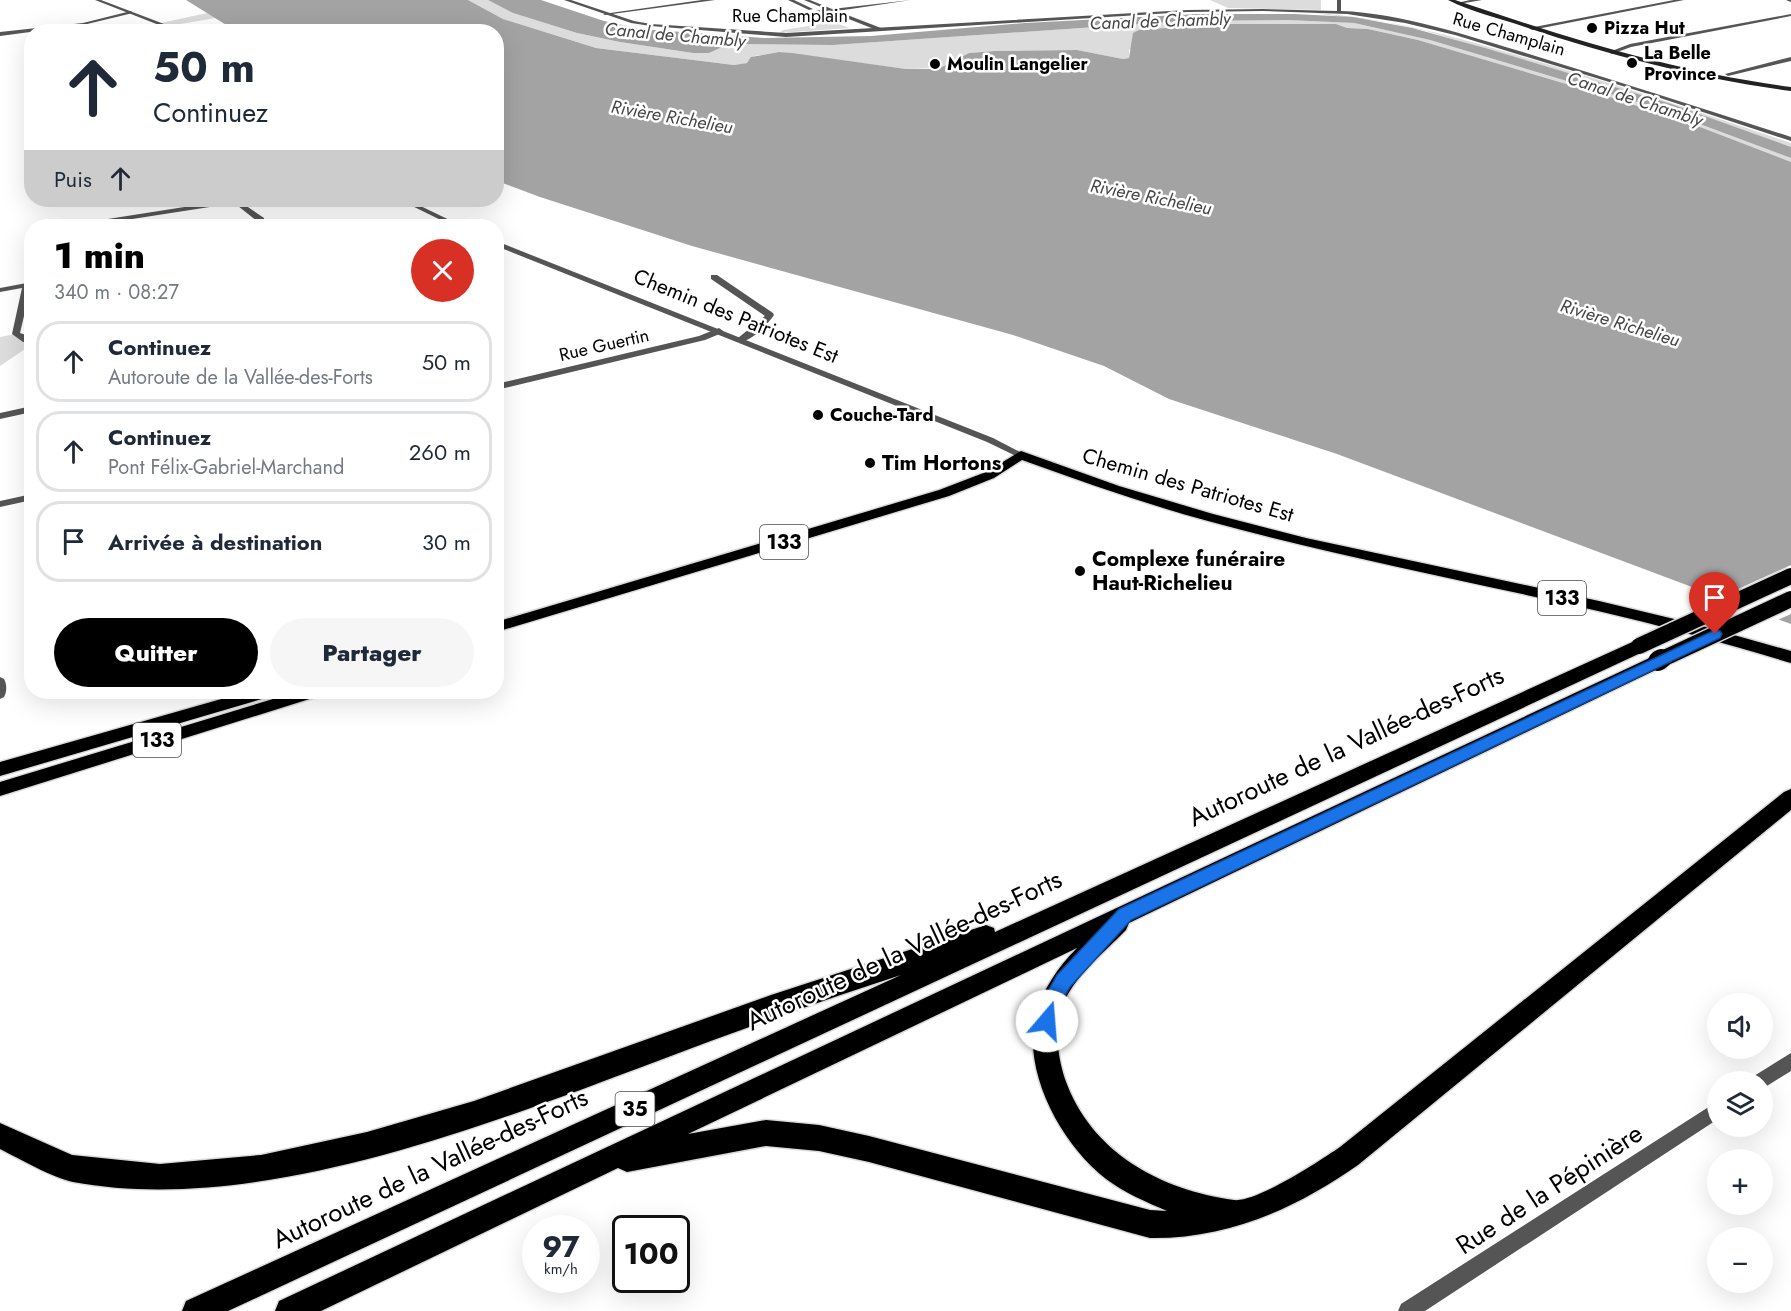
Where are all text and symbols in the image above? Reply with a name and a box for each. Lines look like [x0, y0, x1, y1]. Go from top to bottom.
street label: Rue Champlain [732, 3, 848, 29]
water label: Canal de Chambly [1089, 5, 1232, 36]
street label: Rue Champlain [1450, 6, 1568, 62]
place label: Pizza Hut [1604, 15, 1685, 41]
water label: Canal de Chambly [604, 16, 748, 54]
marker: Pizza Hut [1585, 21, 1599, 35]
text: 50 m [153, 37, 255, 98]
place label: La Belle Province [1644, 40, 1716, 87]
icon: ahead [54, 48, 132, 126]
place label: Moulin Langelier [947, 51, 1089, 77]
marker: La Belle Province [1625, 56, 1639, 70]
marker: Moulin Langelier [928, 57, 942, 71]
water label: Canal de Chambly [1564, 65, 1707, 134]
text: Continuez [153, 93, 268, 132]
water label: Rivière Richelieu [609, 93, 735, 141]
icon: ahead [104, 162, 137, 195]
text: Puis [54, 163, 92, 195]
water label: Rivière Richelieu [1088, 172, 1214, 222]
text: 1 min [54, 229, 145, 281]
button: close [411, 239, 474, 302]
street label: Chemin des Patriotes Est [629, 261, 843, 371]
text: 340 m · 08:27 [54, 278, 179, 307]
water label: Rivière Richelieu [1557, 293, 1683, 353]
street label: Rue Guertin [556, 322, 652, 368]
text: Continuez [108, 331, 211, 363]
icon: ahead [57, 345, 90, 378]
text: 50 m [422, 346, 471, 378]
text: Autoroute de la Vallée-des-Forts [108, 363, 373, 392]
place label: Couche-Tard [830, 402, 934, 428]
marker: Couche-Tard [811, 408, 825, 422]
text: Continuez [108, 421, 211, 453]
icon: ahead [57, 435, 90, 468]
text: 260 m [409, 436, 471, 468]
street label: Chemin des Patriotes Est [1079, 440, 1297, 530]
place label: Tim Hortons [882, 448, 1002, 478]
text: Pont Félix-Gabriel-Marchand [108, 453, 344, 482]
marker: Tim Hortons [863, 456, 877, 470]
icon: arrive [57, 525, 90, 558]
road number: 133 [760, 525, 808, 559]
text: Arrivée à destination [108, 526, 322, 558]
text: 30 m [422, 526, 471, 558]
place label: Complexe funéraire Haut-Richelieu [1092, 544, 1285, 598]
marker: Complexe funéraire Haut-Richelieu [1073, 564, 1087, 578]
pin [1689, 572, 1740, 634]
road number: 133 [1538, 581, 1586, 615]
icon: arrive [1698, 581, 1731, 614]
button: Quitter [54, 618, 258, 687]
button: Partager [270, 618, 474, 687]
street label: Autoroute de la Vallée-des-Forts [1182, 656, 1510, 836]
road number: 133 [133, 723, 181, 757]
street label: Autoroute de la Vallée-des-Forts [740, 860, 1068, 1040]
position arrow [1015, 989, 1079, 1053]
map controls [1707, 993, 1773, 1293]
button: sound [1707, 993, 1773, 1059]
button: layers [1707, 1071, 1773, 1137]
street label: Autoroute de la Vallée-des-Forts [266, 1078, 594, 1258]
road number: 35 [616, 1092, 654, 1126]
street label: Rue de la Pépinière [1448, 1114, 1650, 1264]
button: + [1707, 1149, 1773, 1215]
speed limit sign: 100 [612, 1215, 690, 1293]
text: 97 [542, 1225, 580, 1268]
button: − [1707, 1227, 1773, 1293]
text: km/h [544, 1258, 578, 1280]

